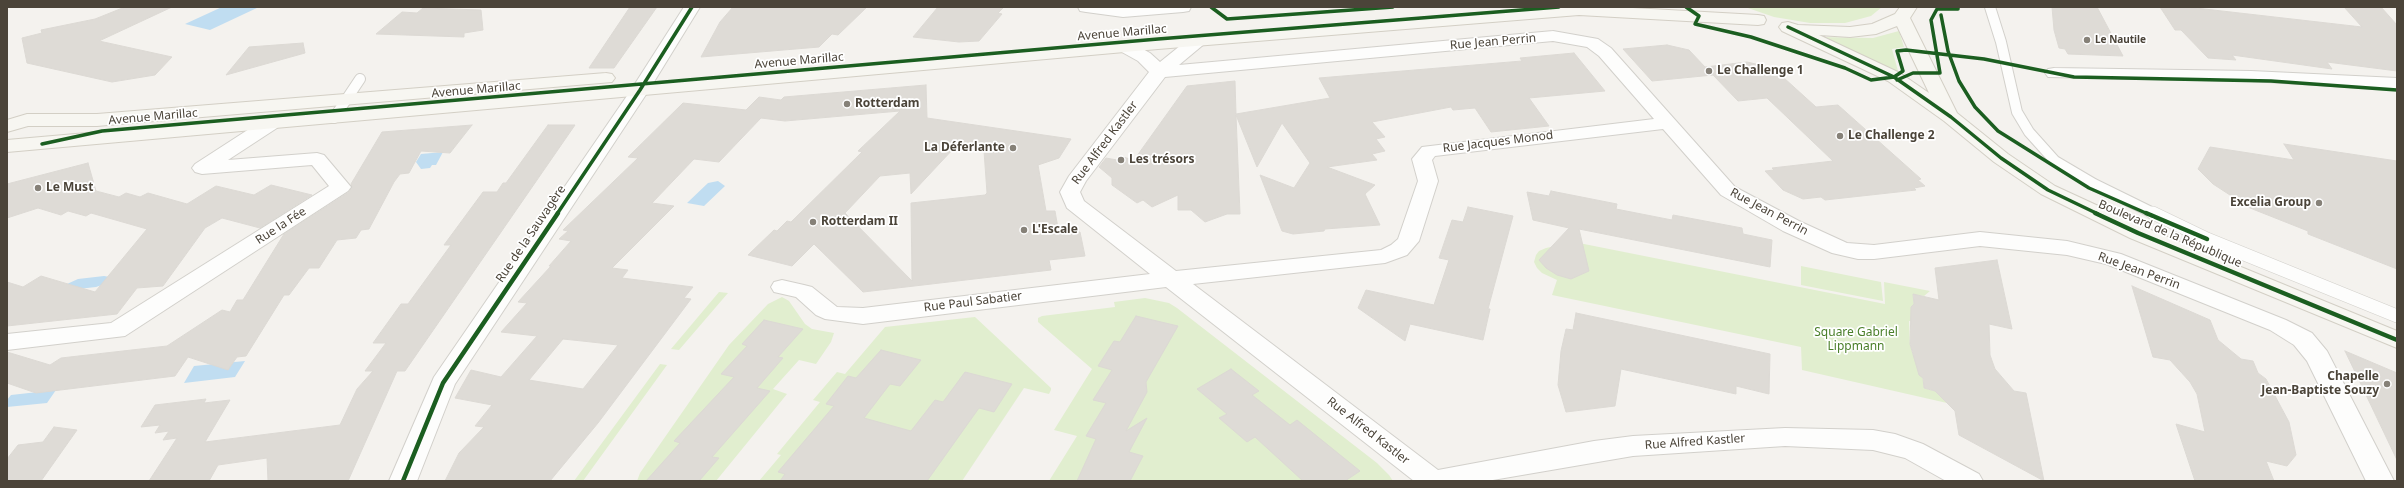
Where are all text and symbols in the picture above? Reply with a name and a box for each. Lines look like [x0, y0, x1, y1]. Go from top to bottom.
street label: Avenue Marillac [1077, 22, 1167, 44]
street label: Rue Jean Perrin [1449, 31, 1537, 53]
place label: Le Nautile [2095, 34, 2146, 46]
marker: Le Nautile [2082, 35, 2092, 45]
street label: Avenue Marillac [754, 50, 844, 72]
place label: Le Challenge 1 [1717, 64, 1804, 78]
marker: Le Challenge 1 [1704, 66, 1714, 76]
street label: Avenue Marillac [431, 79, 521, 101]
place label: Rotterdam [855, 97, 920, 111]
street label: Rue Alfred Kastler [1069, 98, 1141, 188]
marker: Rotterdam [842, 99, 852, 109]
street label: Avenue Marillac [108, 106, 198, 128]
street label: Rue Jacques Monod [1442, 128, 1554, 156]
place label: Le Challenge 2 [1848, 129, 1935, 143]
marker: Le Challenge 2 [1835, 131, 1845, 141]
place label: La Déferlante [924, 141, 1005, 155]
marker: La Déferlante [1008, 143, 1018, 153]
place label: Les trésors [1129, 153, 1194, 167]
marker: Les trésors [1116, 155, 1126, 165]
place label: Le Must [46, 181, 93, 195]
marker: Le Must [33, 183, 43, 193]
street label: Rue de la Sauvagère [493, 183, 569, 285]
street label: Rue Jean Perrin [1727, 185, 1811, 239]
place label: Excelia Group [2230, 196, 2311, 210]
street label: Boulevard de la République [2096, 197, 2244, 271]
marker: Excelia Group [2314, 198, 2324, 208]
street label: Rue la Fée [253, 204, 309, 248]
place label: Rotterdam II [821, 215, 898, 229]
marker: Rotterdam II [808, 217, 818, 227]
place label: L'Escale [1032, 223, 1078, 237]
marker: L'Escale [1019, 225, 1029, 235]
street label: Rue Jean Perrin [2096, 249, 2182, 293]
street label: Rue Paul Sabatier [923, 289, 1023, 315]
park label: Square Gabriel Lippmann [1814, 326, 1898, 354]
place label: Chapelle Jean-Baptiste Souzy [2261, 370, 2379, 398]
marker: Chapelle Jean-Baptiste Souzy [2382, 379, 2392, 389]
street label: Rue Alfred Kastler [1324, 394, 1412, 468]
street label: Rue Alfred Kastler [1644, 431, 1746, 453]

